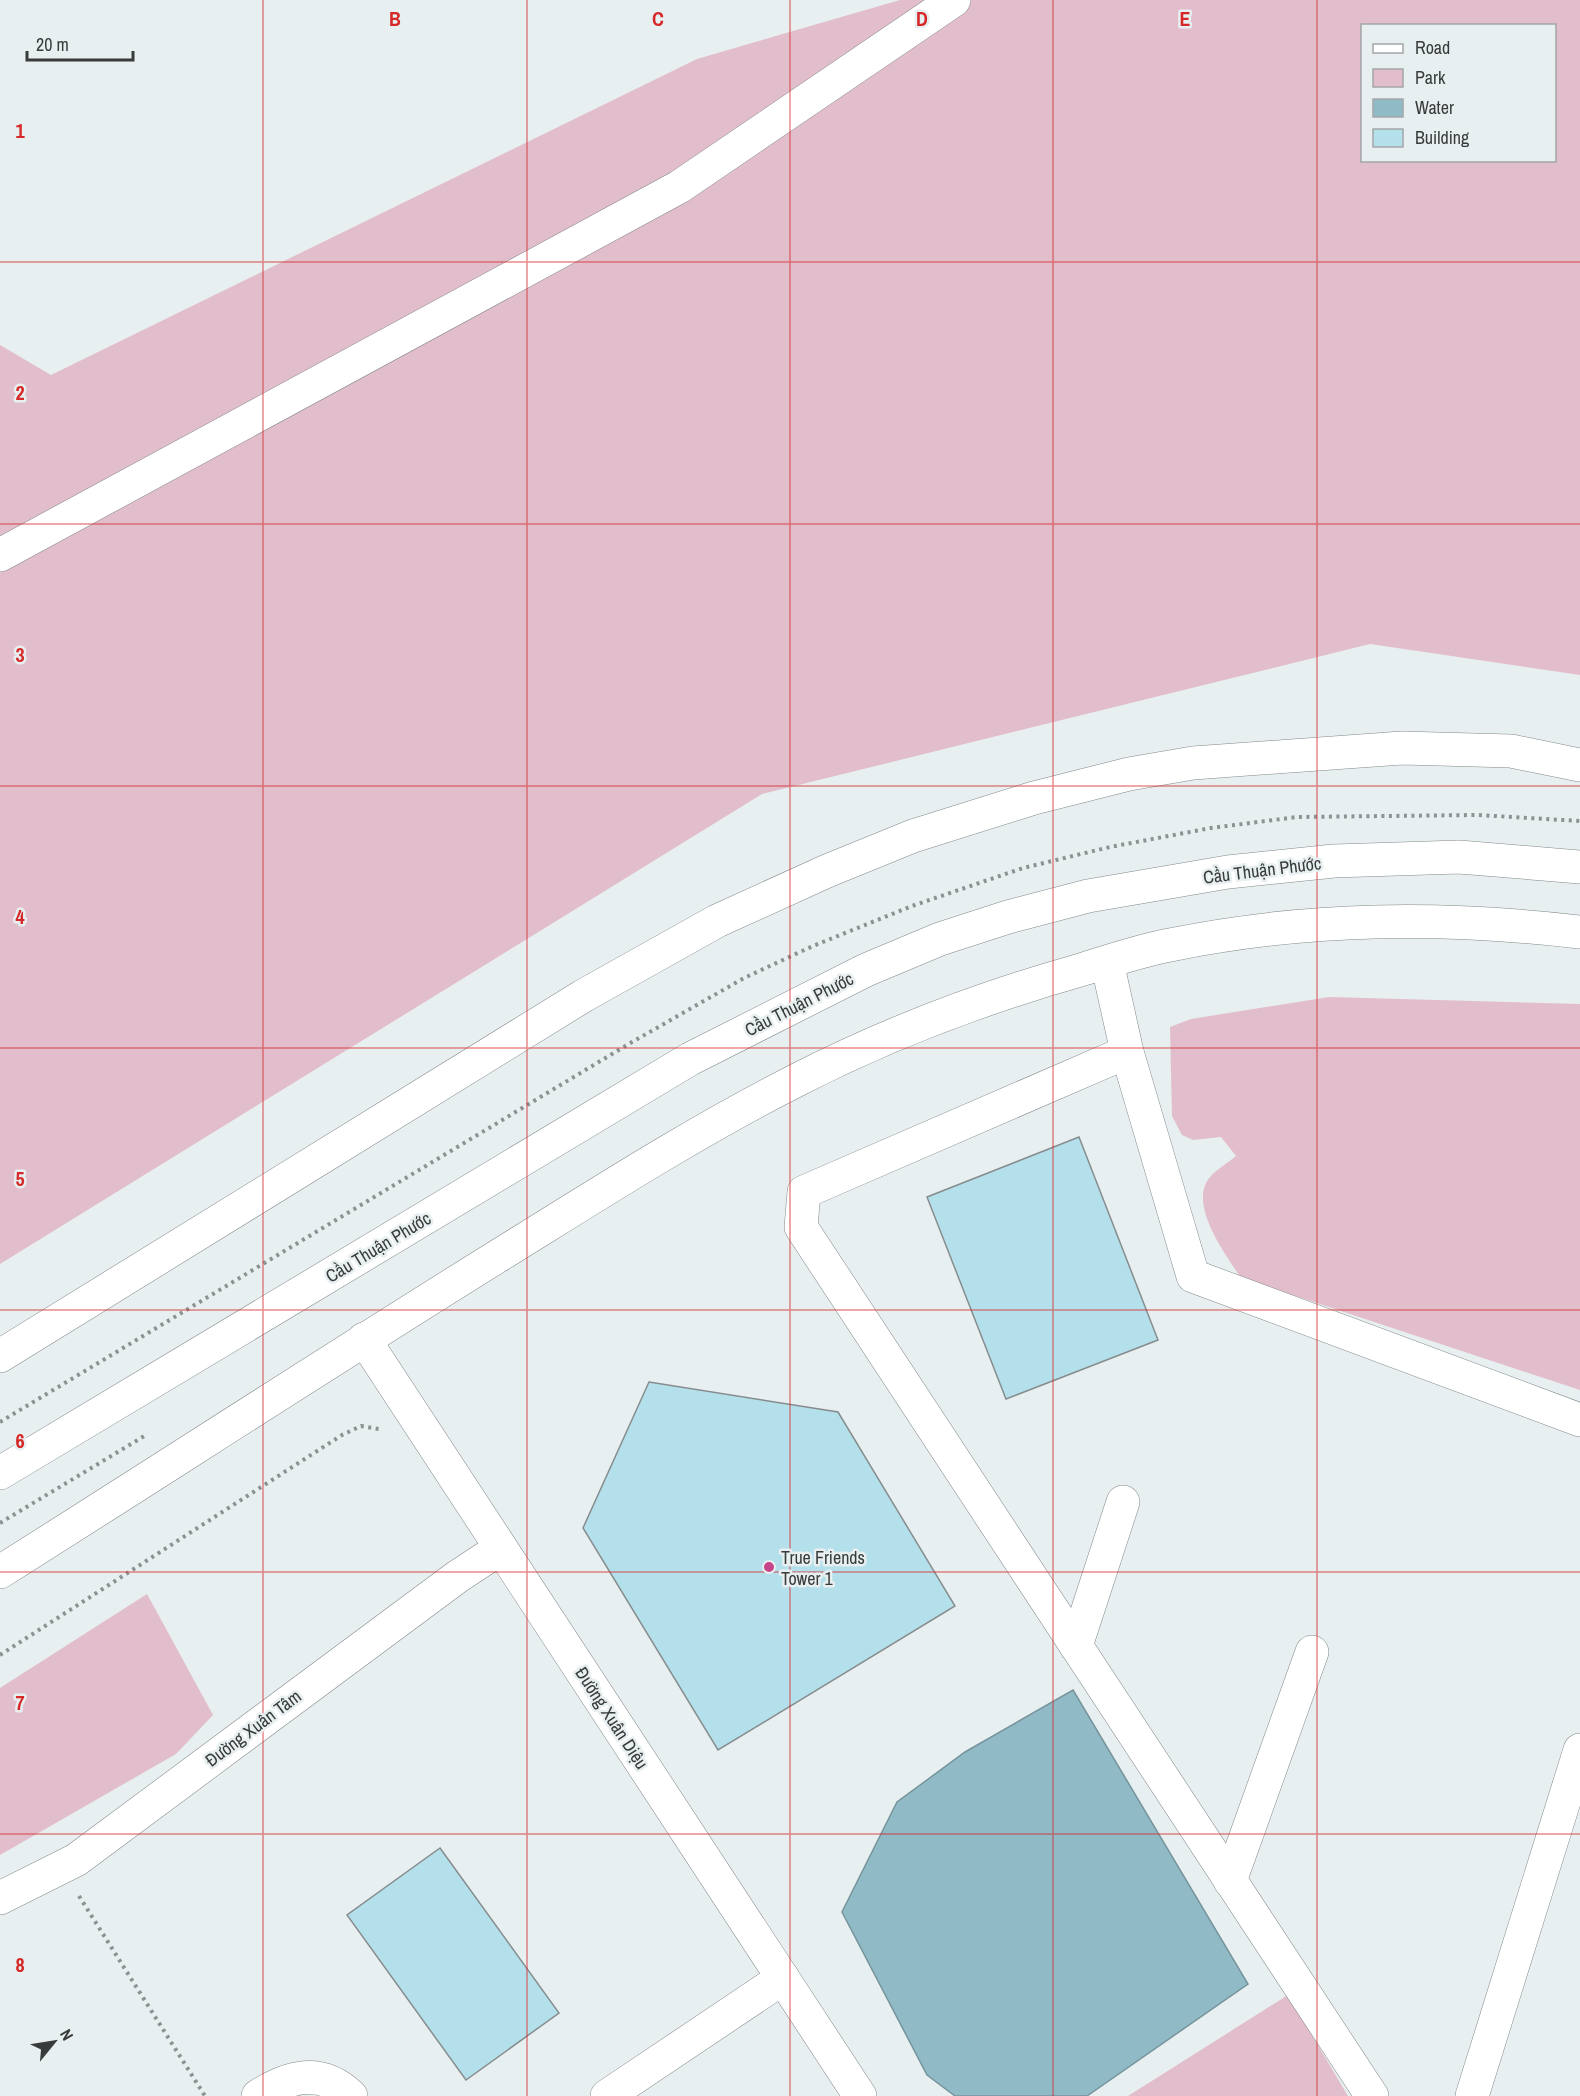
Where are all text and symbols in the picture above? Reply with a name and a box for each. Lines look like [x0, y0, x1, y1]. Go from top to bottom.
text: B [389, 5, 401, 32]
text: C [652, 5, 664, 32]
text: D [916, 5, 928, 32]
text: E [1180, 5, 1191, 32]
scale bar [27, 24, 134, 62]
legend [1361, 24, 1556, 162]
text: 20 m [36, 32, 69, 57]
text: Road [1415, 35, 1450, 60]
text: Park [1415, 65, 1446, 90]
text: Water [1415, 95, 1454, 120]
text: 1 [15, 117, 25, 144]
text: Building [1415, 125, 1470, 150]
text: 2 [15, 379, 25, 406]
text: 3 [15, 641, 25, 668]
street label: Cầu Thuận Phước [1202, 850, 1322, 890]
text: 4 [15, 903, 25, 930]
street label: Cầu Thuận Phước [740, 966, 858, 1042]
text: 5 [15, 1165, 25, 1192]
street label: Cầu Thuận Phước [321, 1206, 435, 1288]
text: 6 [15, 1427, 25, 1454]
place label: True Friends Tower 1 [781, 1545, 865, 1591]
marker: True Friends Tower 1 [762, 1560, 776, 1574]
street label: Đường Xuân Diệu [570, 1662, 654, 1774]
street label: Đường Xuân Tâm [200, 1684, 306, 1772]
text: 7 [15, 1689, 25, 1716]
text: 8 [15, 1951, 25, 1978]
north arrow [24, 2012, 84, 2072]
text: N [55, 2025, 79, 2044]

